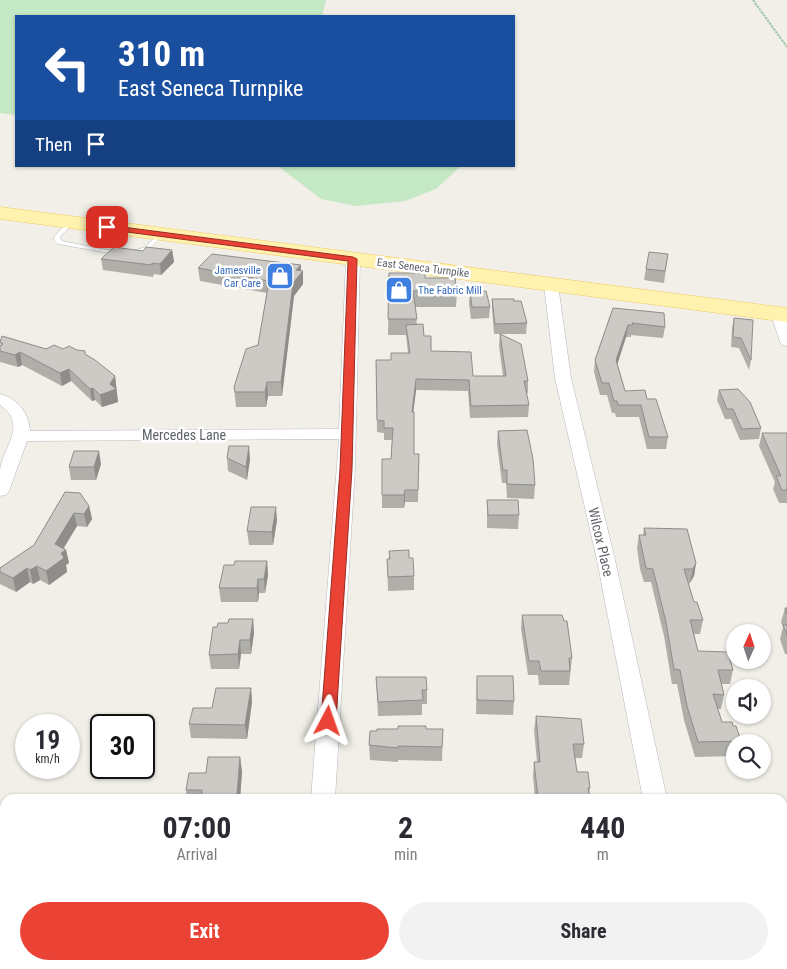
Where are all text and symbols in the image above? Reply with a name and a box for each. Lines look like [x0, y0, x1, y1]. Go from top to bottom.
text: 310 m [118, 34, 205, 75]
icon: left [35, 35, 100, 100]
text: East Seneca Turnpike [118, 76, 303, 101]
icon: arrive [82, 130, 110, 158]
text: Then [35, 133, 72, 156]
pin [86, 206, 128, 248]
icon: arrive [93, 213, 121, 241]
street label: East Seneca Turnpike [376, 256, 470, 280]
shop icon: Jamesville Car Care [265, 261, 295, 291]
place label: Jamesville Car Care [215, 264, 261, 290]
shop icon: The Fabric Mill [384, 275, 414, 305]
place label: The Fabric Mill [418, 284, 482, 297]
street label: Mercedes Lane [142, 427, 226, 443]
street label: Wilcox Place [585, 506, 617, 579]
north arrow [726, 624, 771, 669]
map controls [726, 624, 771, 779]
button: sound [726, 679, 771, 724]
position arrow [301, 694, 353, 746]
speed limit sign: 30 [90, 714, 155, 779]
text: 19 [35, 726, 60, 755]
button: search [726, 734, 771, 779]
text: km/h [35, 752, 60, 766]
text: 07:00 [163, 810, 231, 845]
text: 2 [398, 810, 413, 845]
text: 440 [580, 810, 625, 845]
text: Arrival [177, 845, 217, 864]
text: min [394, 845, 417, 864]
text: m [597, 845, 609, 864]
button: Exit [20, 902, 389, 960]
button: Share [399, 902, 768, 960]

